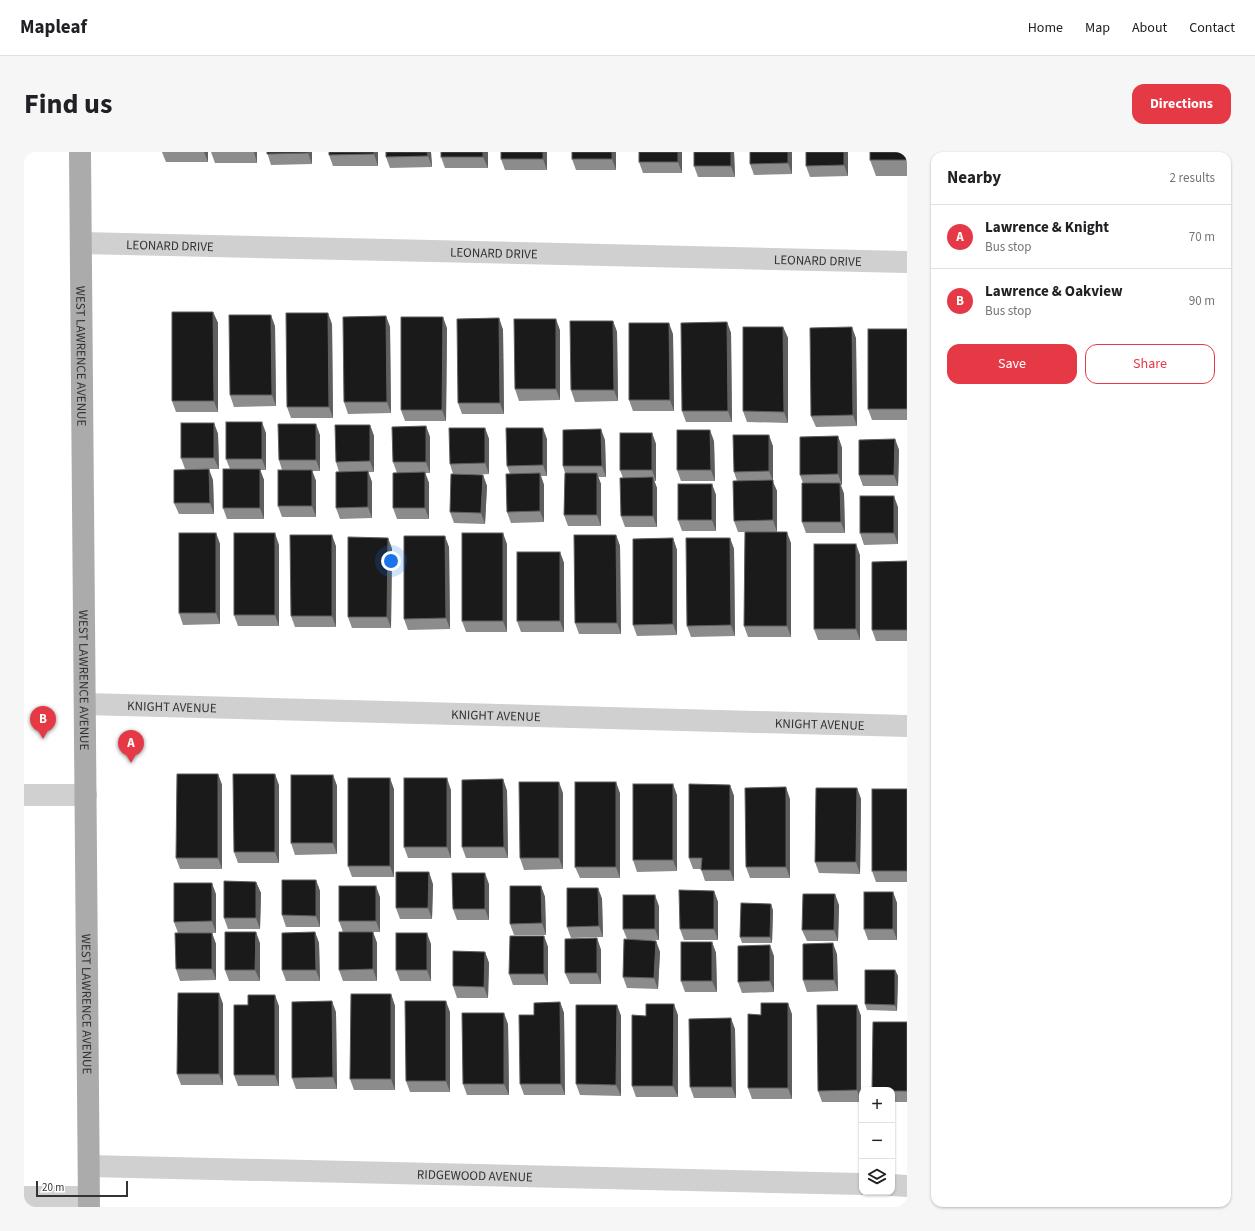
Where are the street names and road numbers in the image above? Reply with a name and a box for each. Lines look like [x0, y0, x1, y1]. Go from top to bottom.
street label: LEONARD DRIVE [126, 236, 214, 256]
street label: LEONARD DRIVE [450, 243, 538, 264]
street label: LEONARD DRIVE [774, 251, 862, 271]
street label: WEST LAWRENCE AVENUE [71, 286, 90, 427]
street label: WEST LAWRENCE AVENUE [74, 610, 93, 751]
street label: KNIGHT AVENUE [127, 697, 217, 718]
street label: KNIGHT AVENUE [451, 706, 541, 726]
street label: KNIGHT AVENUE [775, 714, 865, 735]
street label: WEST LAWRENCE AVENUE [77, 934, 96, 1075]
street label: RIDGEWOOD AVENUE [417, 1166, 533, 1186]

